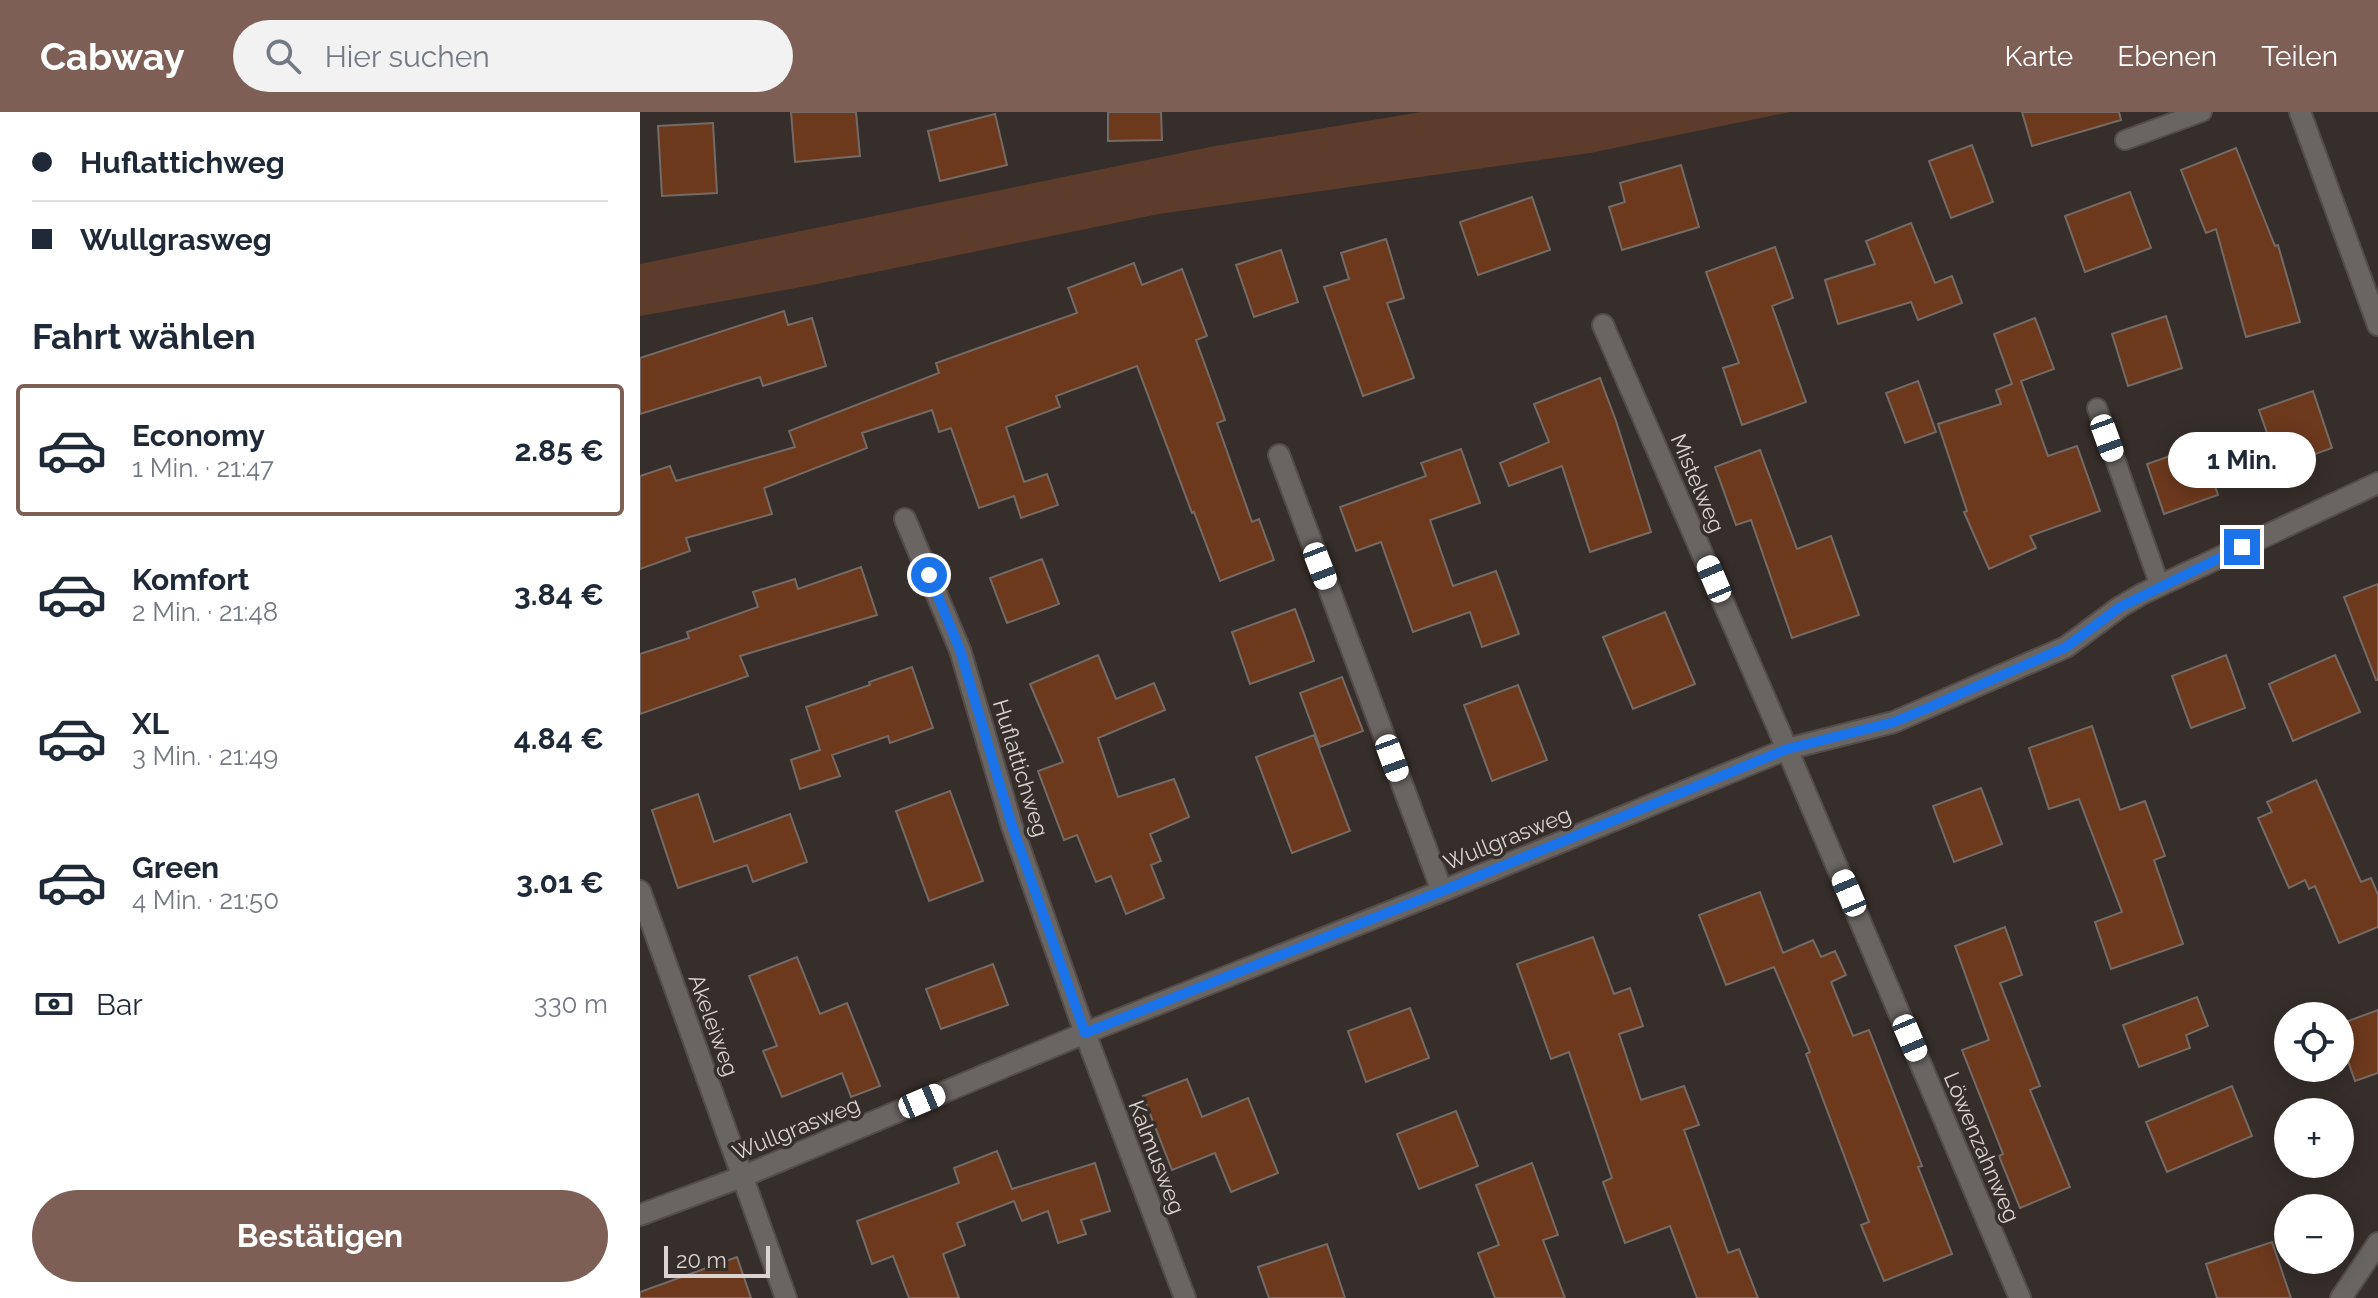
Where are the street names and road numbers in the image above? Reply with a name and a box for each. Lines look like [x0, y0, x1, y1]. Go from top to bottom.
street label: Mistelweg [1666, 430, 1730, 536]
street label: Huflattichweg [988, 696, 1054, 840]
street label: Wullgrasweg [1440, 801, 1574, 875]
street label: Akeleiweg [684, 970, 744, 1080]
street label: Löwenzahnweg [1939, 1068, 2025, 1226]
street label: Wullgrasweg [729, 1091, 863, 1165]
street label: Kalmusweg [1123, 1096, 1191, 1218]

